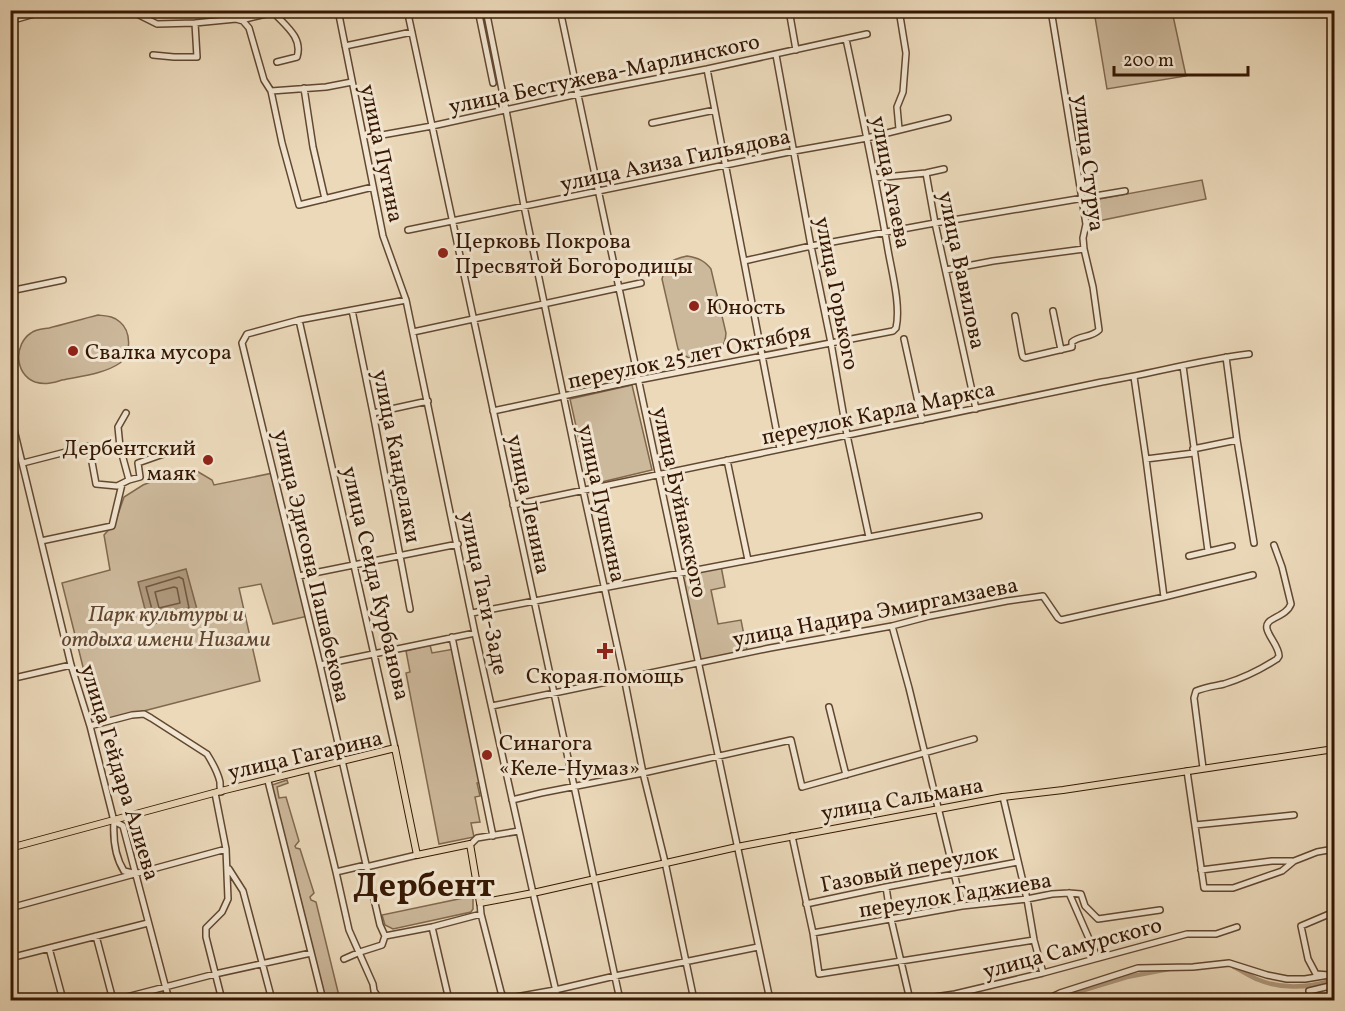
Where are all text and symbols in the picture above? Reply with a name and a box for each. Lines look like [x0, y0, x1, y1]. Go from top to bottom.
street label: улица Бестужева-Марлинского [446, 27, 763, 124]
scale bar [1114, 39, 1248, 77]
text: 200 m [1123, 49, 1174, 74]
street label: улица Пугина [351, 82, 410, 226]
street label: улица Стуруа [1064, 93, 1111, 233]
street label: улица Атаева [862, 114, 918, 251]
street label: улица Азиза Гильядова [558, 122, 794, 201]
street label: улица Вавилова [929, 189, 992, 352]
street label: улица Горького [805, 214, 866, 373]
place label: Церковь Покрова Пресвятой Богородицы [455, 227, 693, 283]
marker: Церковь Покрова Пресвятой Богородицы [436, 246, 450, 260]
place label: Юность [706, 293, 786, 324]
marker: Юность [687, 299, 701, 313]
street label: переулок 25 лет Октября [565, 317, 814, 398]
place label: Свалка мусора [85, 338, 232, 369]
marker: Свалка мусора [66, 344, 80, 358]
street label: улица Канделаки [364, 367, 428, 546]
street label: переулок Карла Маркса [759, 375, 998, 454]
street label: улица Буйнакского [643, 404, 714, 601]
street label: улица Пушкина [569, 422, 632, 586]
street label: улица Эдисона Пашабекова [264, 427, 357, 706]
street label: улица Ленина [498, 432, 557, 577]
place label: Дербентский маяк [62, 434, 196, 490]
marker: Дербентский маяк [201, 453, 215, 467]
street label: улица Сеида Курбанова [333, 463, 417, 704]
street label: улица Таги-Заде [450, 509, 515, 678]
street label: улица Надира Эмиргамзаева [730, 571, 1021, 656]
park label: Парк культуры и отдыха имени Низами [61, 600, 271, 656]
marker: Скорая помощь [596, 642, 614, 660]
street label: улица Гейдара Алиева [71, 661, 166, 885]
place label: Скорая помощь [526, 662, 684, 693]
street label: улица Гагарина [225, 724, 386, 789]
place label: Синагога «Келе-Нумаз» [499, 729, 640, 785]
marker: Синагога «Келе-Нумаз» [480, 748, 494, 762]
street label: улица Сальмана [819, 771, 986, 830]
street label: Газовый переулок [818, 837, 1001, 902]
district label: Дербент [353, 864, 495, 911]
street label: переулок Гаджиева [857, 866, 1054, 927]
street label: улица Самурского [980, 911, 1166, 988]

